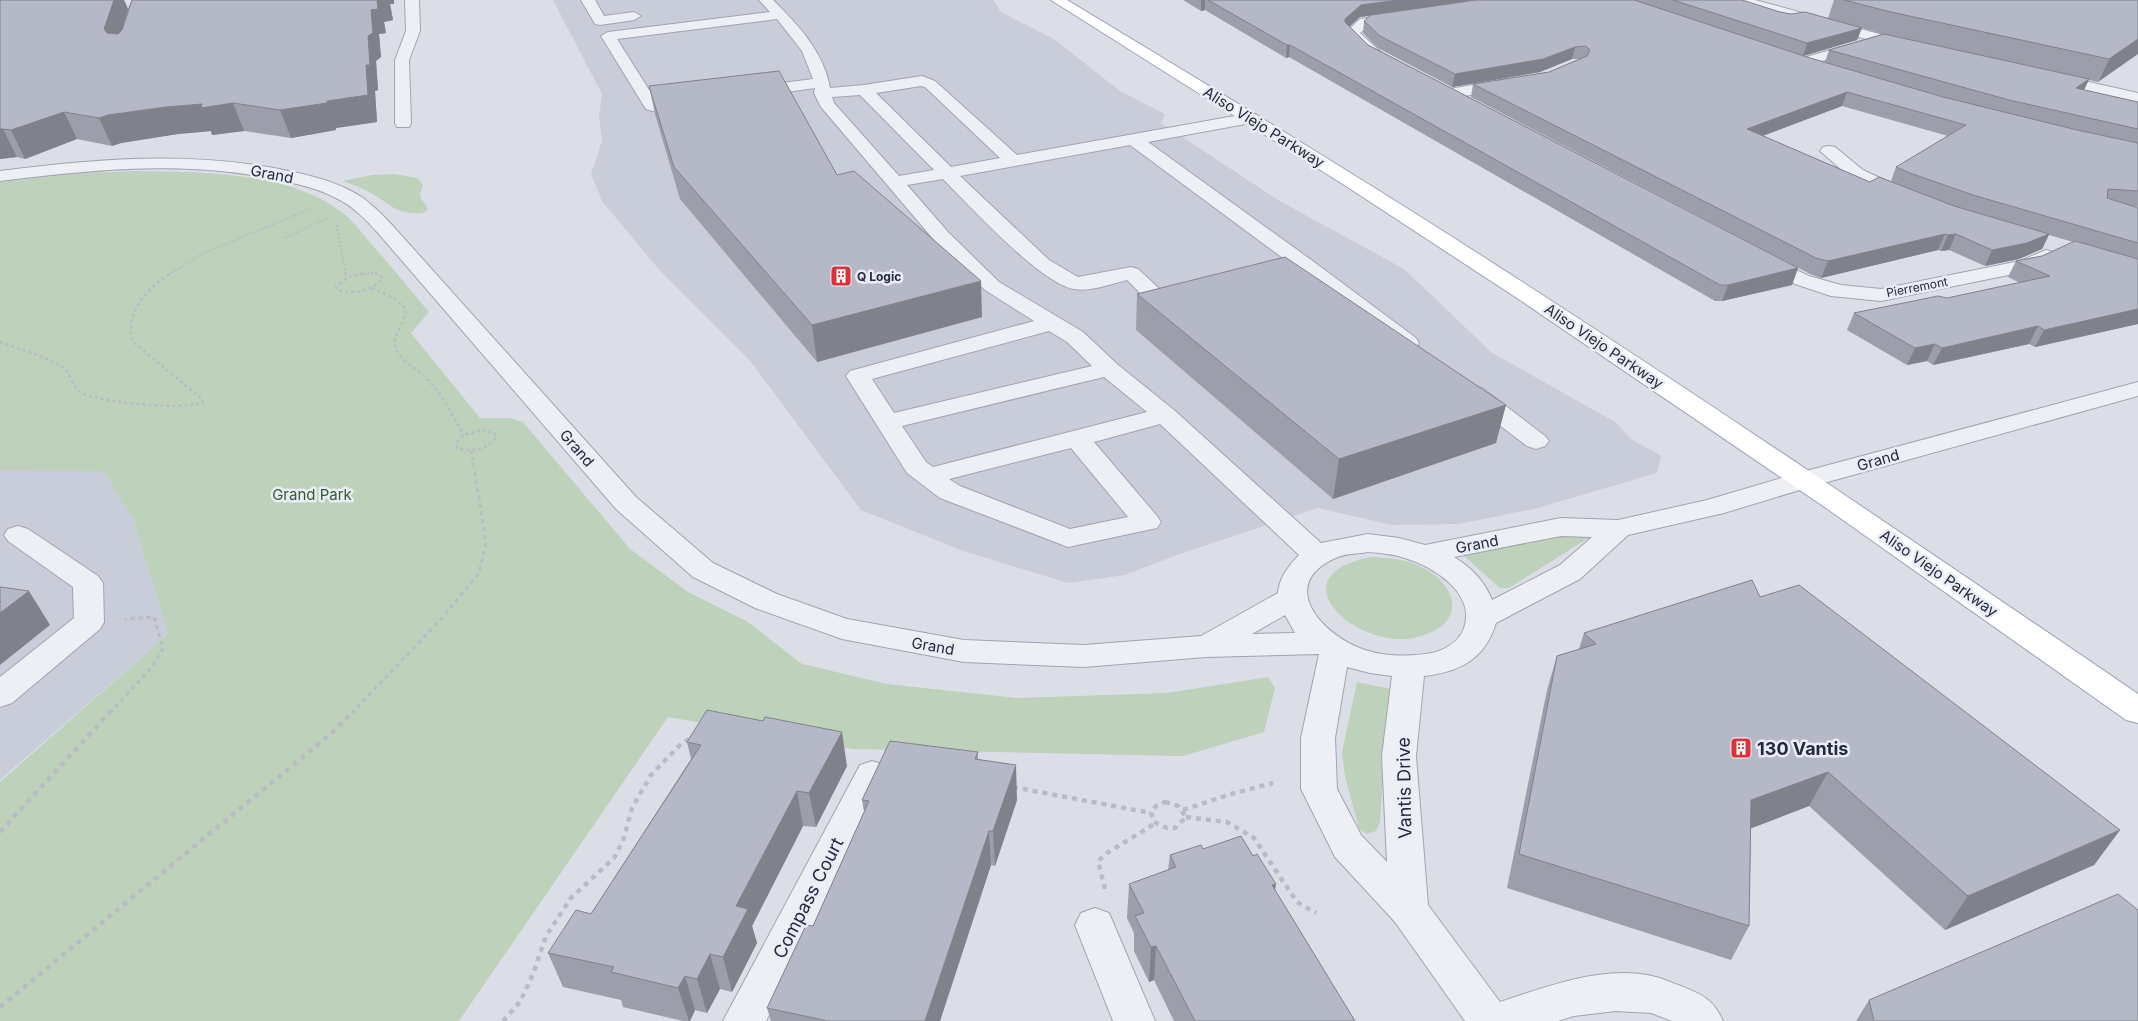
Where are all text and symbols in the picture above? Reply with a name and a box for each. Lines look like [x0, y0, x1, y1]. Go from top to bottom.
street label: Aliso Viejo Parkway [1200, 82, 1329, 172]
street label: Grand [249, 161, 295, 187]
building icon: Q Logic [829, 264, 853, 288]
place label: Q Logic [857, 269, 901, 284]
street label: Pierremont [1885, 274, 1949, 300]
street label: Aliso Viejo Parkway [1541, 299, 1668, 393]
street label: Grand [556, 425, 598, 471]
street label: Grand [1855, 445, 1901, 475]
park label: Grand Park [272, 485, 353, 504]
street label: Aliso Viejo Parkway [1876, 525, 2002, 621]
street label: Grand [1454, 531, 1500, 557]
street label: Grand [910, 633, 956, 659]
building icon: 130 Vantis [1729, 736, 1753, 760]
street label: Vantis Drive [1393, 737, 1415, 839]
place label: 130 Vantis [1757, 738, 1848, 759]
street label: Compass Court [769, 834, 848, 962]

